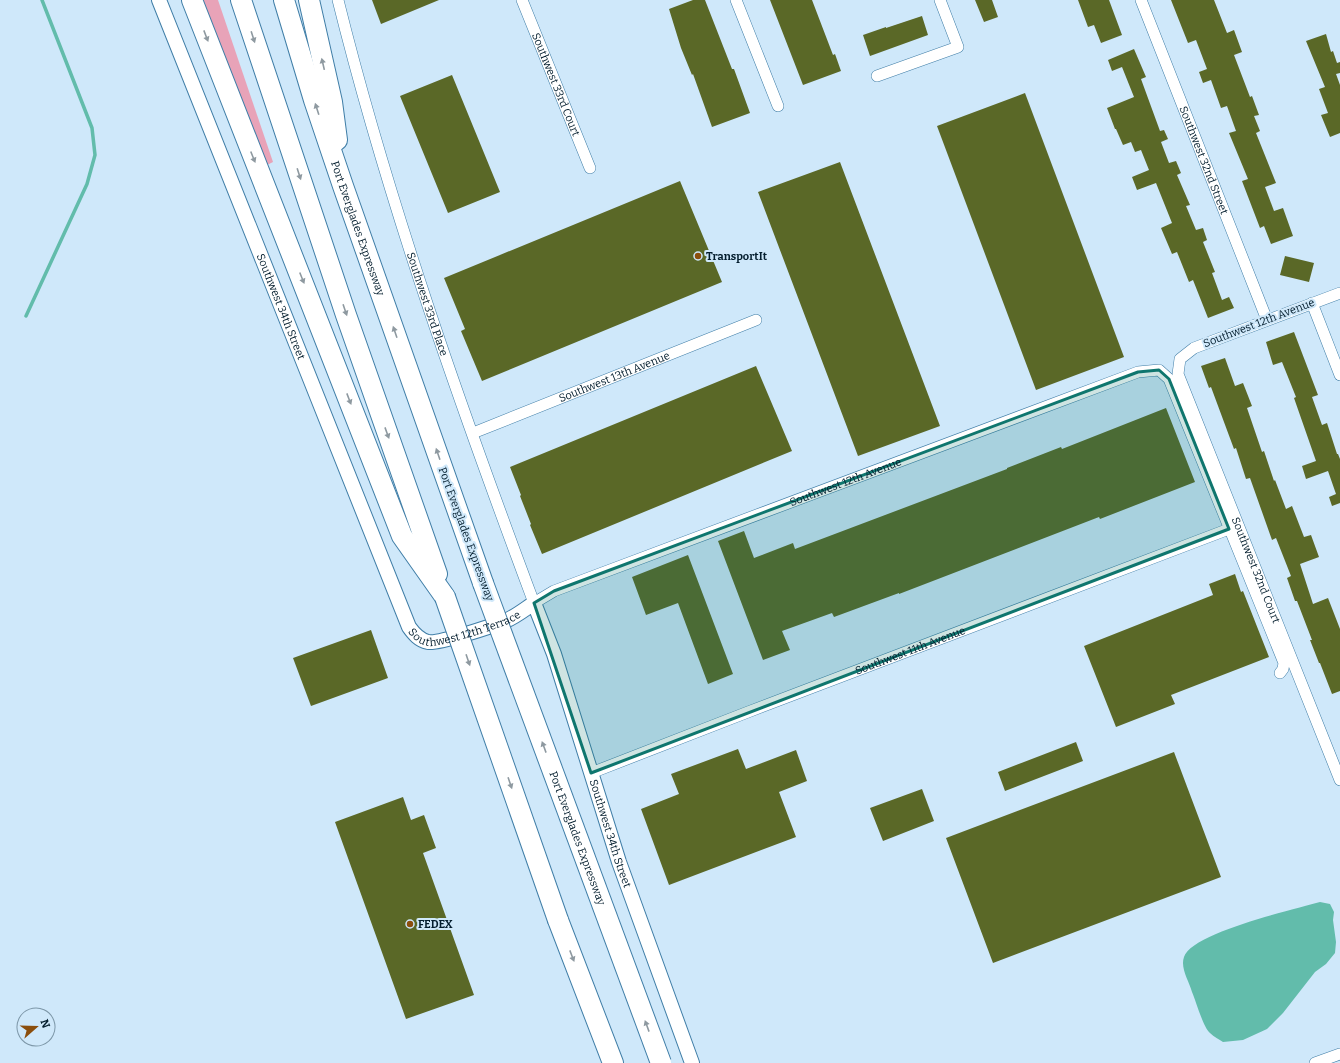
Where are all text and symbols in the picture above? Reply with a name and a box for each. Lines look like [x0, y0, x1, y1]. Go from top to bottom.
one-way arrow [204, 31, 210, 43]
one-way arrow [250, 31, 256, 43]
street label: Southwest 33rd Court [529, 31, 583, 138]
one-way arrow [320, 58, 326, 70]
one-way arrow [314, 102, 320, 114]
street label: Southwest 32nd Street [1177, 104, 1231, 216]
one-way arrow [251, 152, 257, 164]
street label: Port Everglades Expressway [329, 159, 388, 297]
one-way arrow [296, 168, 302, 180]
street label: Southwest 33rd Place [404, 250, 451, 358]
place label: TransportIt [706, 250, 768, 263]
marker: TransportIt [693, 251, 703, 261]
street label: Southwest 34th Street [254, 252, 308, 361]
one-way arrow [299, 273, 305, 285]
street label: Southwest 12th Avenue [1202, 296, 1316, 350]
one-way arrow [342, 305, 348, 317]
one-way arrow [391, 325, 397, 337]
street label: Southwest 13th Avenue [557, 349, 672, 405]
one-way arrow [347, 394, 353, 406]
one-way arrow [385, 427, 391, 439]
one-way arrow [434, 448, 440, 460]
street label: Southwest 12th Avenue [788, 455, 903, 509]
street label: Port Everglades Expressway [436, 465, 496, 603]
street label: Southwest 32nd Court [1229, 515, 1283, 625]
street label: Southwest 12th Terrace [406, 608, 523, 649]
street label: Southwest 11th Avenue [853, 623, 967, 677]
one-way arrow [465, 654, 471, 666]
one-way arrow [540, 741, 546, 753]
street label: Port Everglades Expressway [547, 769, 608, 907]
one-way arrow [508, 777, 514, 789]
street label: Southwest 34th Street [587, 778, 634, 889]
place label: FEDEX [418, 918, 453, 931]
marker: FEDEX [405, 919, 415, 929]
one-way arrow [570, 951, 576, 963]
north arrow [16, 1007, 56, 1047]
text: N [37, 1018, 53, 1030]
one-way arrow [644, 1020, 650, 1032]

